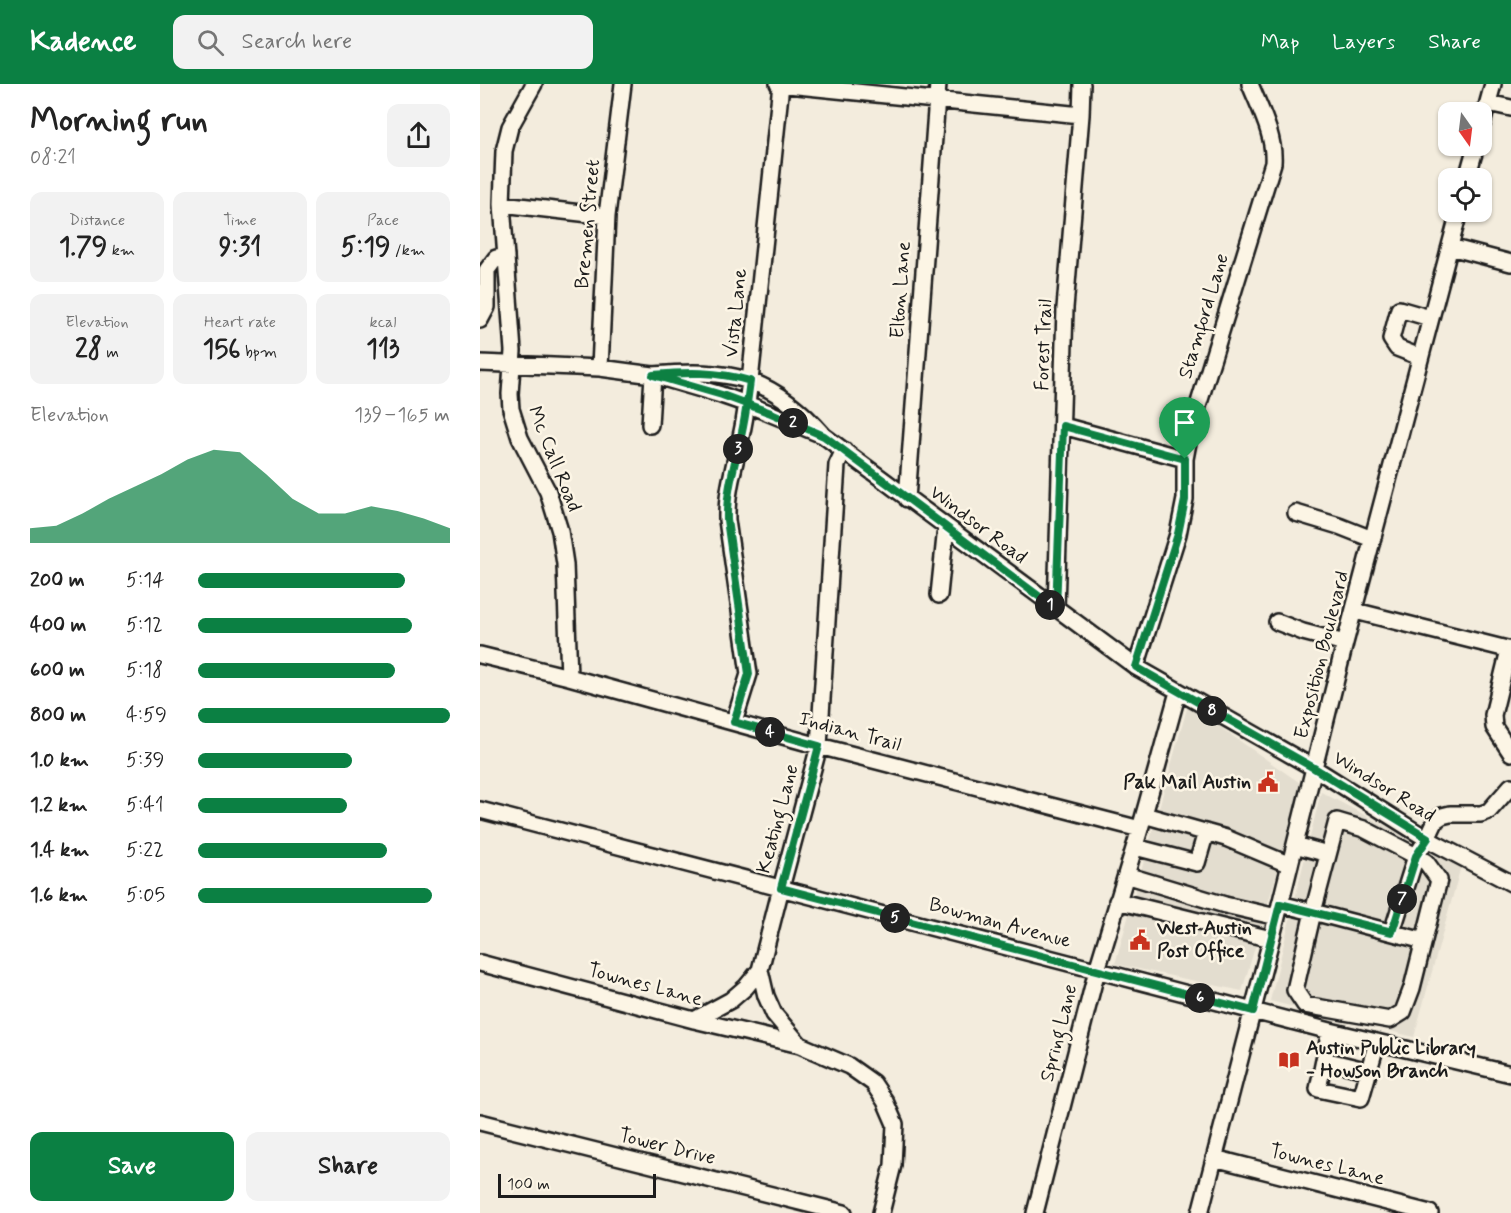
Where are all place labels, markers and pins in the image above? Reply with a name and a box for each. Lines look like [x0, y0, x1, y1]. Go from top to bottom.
pin [1159, 397, 1210, 459]
pin: 2 [778, 408, 808, 438]
pin: 3 [723, 434, 753, 464]
pin: 1 [1035, 590, 1065, 620]
pin: 8 [1197, 696, 1227, 726]
pin: 4 [755, 717, 785, 747]
place label: Pak Mail Austin [1123, 769, 1251, 796]
public building icon: Pak Mail Austin [1256, 770, 1280, 794]
pin: 7 [1387, 884, 1417, 914]
pin: 5 [880, 903, 910, 933]
place label: West Austin Post Office [1156, 915, 1252, 965]
public building icon: West Austin Post Office [1128, 928, 1152, 952]
pin: 6 [1185, 983, 1215, 1013]
place label: Austin Public Library - Howson Branch [1306, 1035, 1476, 1085]
library icon: Austin Public Library - Howson Branch [1277, 1048, 1301, 1072]

